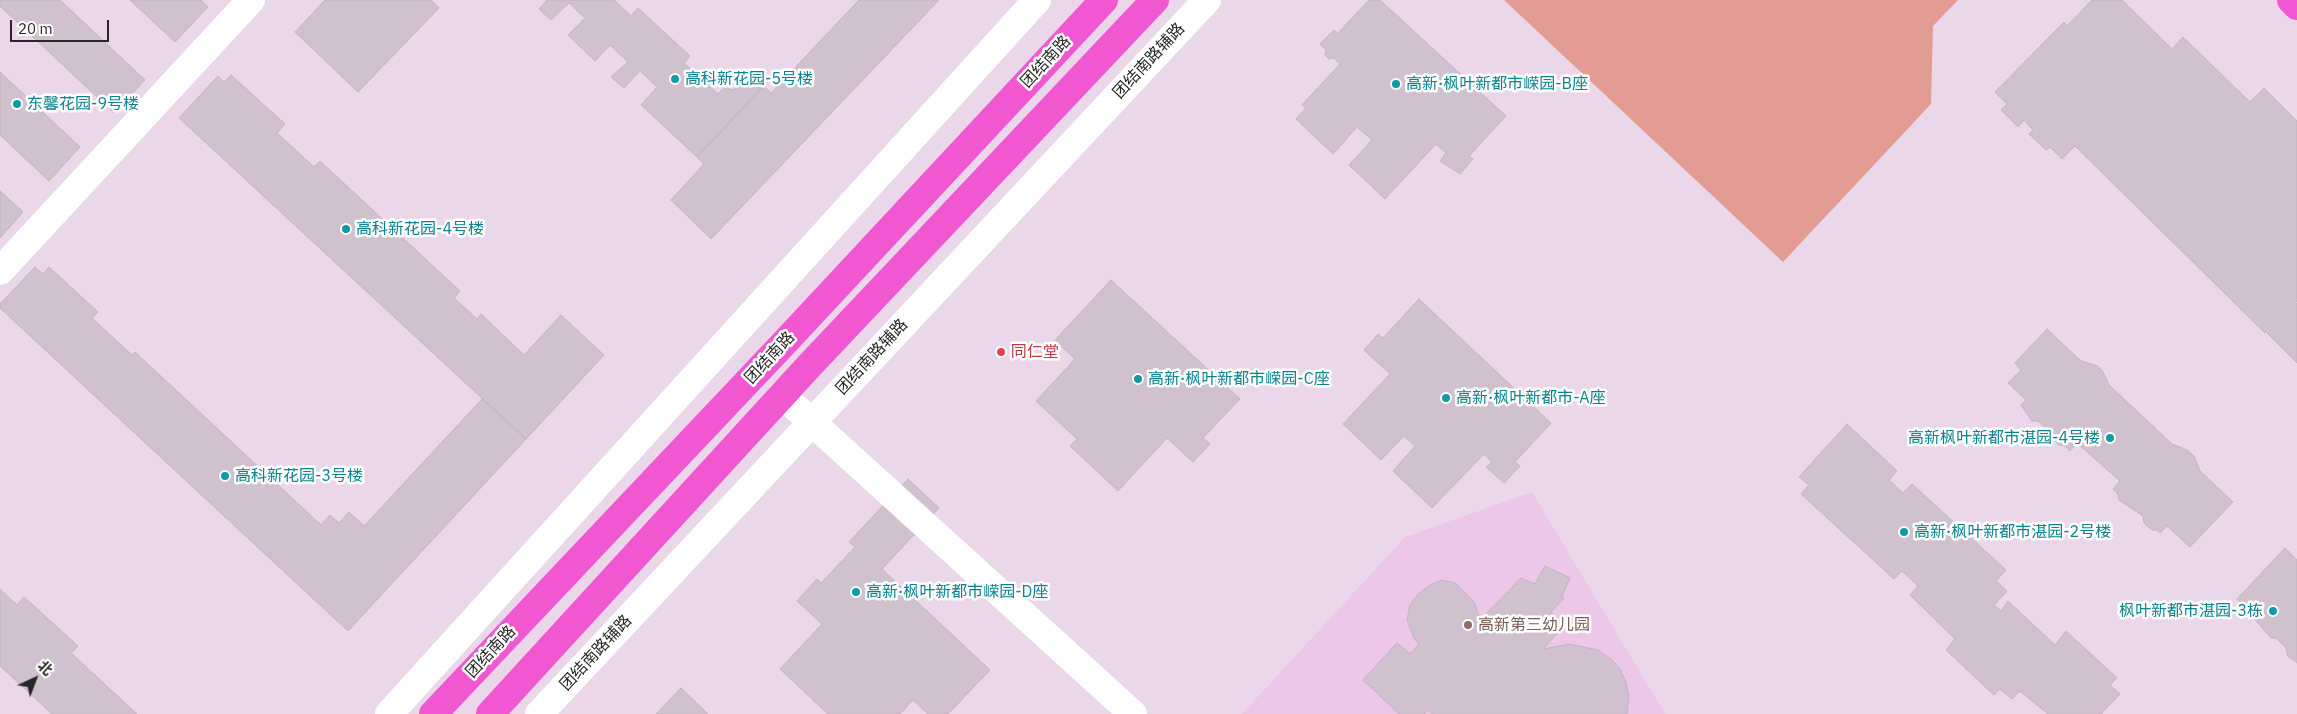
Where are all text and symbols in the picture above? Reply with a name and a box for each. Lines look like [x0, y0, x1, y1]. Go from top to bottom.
scale bar [12, 10, 111, 42]
text: 20 m [18, 19, 53, 38]
street label: 团结南路辅路 [1109, 19, 1189, 103]
street label: 团结南路 [1017, 32, 1075, 92]
place label: 高科新花园-5号楼 [685, 69, 813, 89]
marker: 高科新花园-5号楼 [669, 73, 681, 85]
place label: 高新·枫叶新都市嵘园-B座 [1406, 74, 1588, 94]
marker: 高新·枫叶新都市嵘园-B座 [1390, 78, 1402, 90]
place label: 东馨花园-9号楼 [27, 94, 139, 114]
marker: 东馨花园-9号楼 [11, 98, 23, 110]
place label: 高科新花园-4号楼 [356, 219, 484, 239]
marker: 高科新花园-4号楼 [340, 223, 352, 235]
street label: 团结南路辅路 [832, 315, 912, 399]
street label: 团结南路 [741, 328, 799, 388]
place label: 同仁堂 [1011, 342, 1059, 362]
marker: 同仁堂 [995, 346, 1007, 358]
place label: 高新·枫叶新都市嵘园-C座 [1148, 369, 1330, 389]
marker: 高新·枫叶新都市嵘园-C座 [1132, 373, 1144, 385]
place label: 高新·枫叶新都市-A座 [1456, 388, 1606, 408]
marker: 高新·枫叶新都市-A座 [1440, 392, 1452, 404]
place label: 高新枫叶新都市湛园-4号楼 [1908, 428, 2100, 448]
marker: 高新枫叶新都市湛园-4号楼 [2104, 432, 2116, 444]
place label: 高科新花园-3号楼 [235, 466, 363, 486]
marker: 高科新花园-3号楼 [219, 470, 231, 482]
place label: 高新·枫叶新都市湛园-2号楼 [1914, 522, 2111, 542]
marker: 高新·枫叶新都市湛园-2号楼 [1898, 526, 1910, 538]
place label: 高新·枫叶新都市嵘园-D座 [866, 582, 1048, 602]
marker: 高新·枫叶新都市嵘园-D座 [850, 586, 862, 598]
place label: 枫叶新都市湛园-3栋 [2119, 601, 2263, 621]
marker: 枫叶新都市湛园-3栋 [2267, 605, 2279, 617]
street label: 团结南路辅路 [556, 611, 636, 695]
place label: 高新第三幼儿园 [1478, 615, 1590, 635]
marker: 高新第三幼儿园 [1462, 619, 1474, 631]
street label: 团结南路 [462, 622, 520, 682]
north arrow [10, 654, 60, 704]
text: 北 [34, 657, 56, 679]

